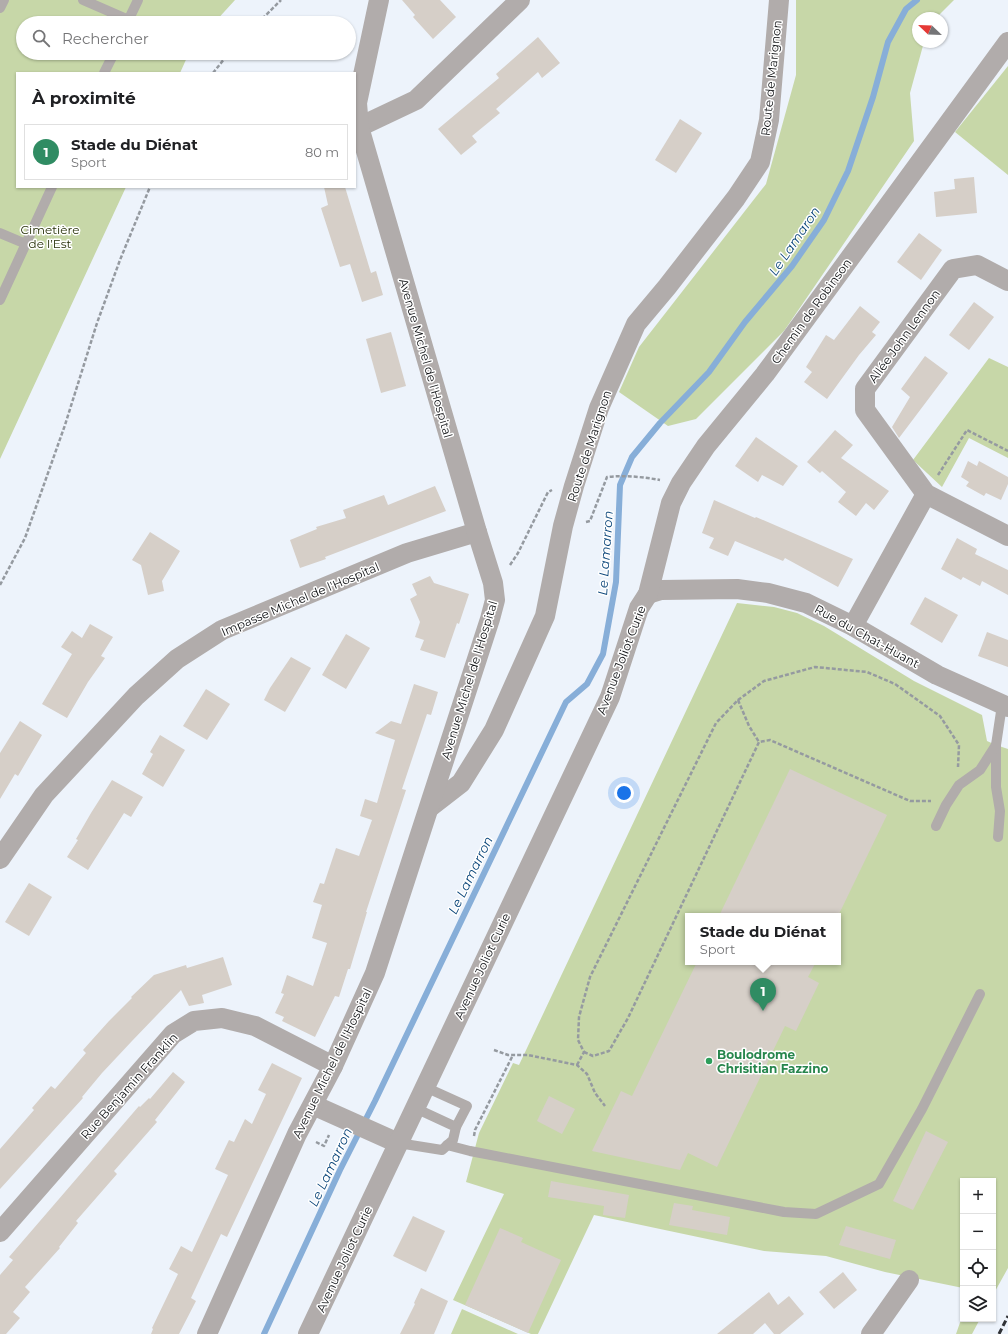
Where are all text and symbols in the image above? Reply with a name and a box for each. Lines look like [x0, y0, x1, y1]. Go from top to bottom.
north arrow [912, 12, 948, 48]
search box [16, 16, 356, 60]
street label: Route de Marignon [757, 19, 785, 137]
icon: search [30, 27, 52, 49]
text: Rechercher [62, 29, 149, 48]
text: À proximité [32, 88, 136, 108]
text: Stade du Diénat [71, 135, 198, 154]
text: 1 [43, 144, 49, 160]
text: 80 m [305, 144, 339, 160]
text: Sport [71, 154, 107, 170]
water label: Le Lamaron [765, 203, 823, 279]
park label: Cimetière de l’Est [21, 222, 79, 251]
street label: Chemin de Robinson [768, 255, 854, 367]
street label: Avenue Michel de l'Hospital [396, 277, 456, 439]
street label: Allée John Lennon [865, 286, 943, 386]
street label: Route de Marignon [564, 388, 614, 504]
water label: Le Lamarron [594, 510, 616, 596]
street label: Impasse Michel de l'Hospital [219, 559, 381, 639]
street label: Avenue Michel de l'Hospital [438, 599, 500, 761]
street label: Rue du Chat-Huant [812, 601, 922, 671]
street label: Avenue Joliot Curie [593, 603, 649, 717]
your location [614, 783, 634, 803]
water label: Le Lamarron [444, 833, 496, 917]
street label: Avenue Joliot Curie [451, 910, 513, 1022]
popup [685, 913, 841, 965]
text: Stade du Diénat [700, 922, 826, 941]
text: Sport [700, 941, 735, 957]
pin: 1 [750, 978, 776, 1011]
street label: Avenue Michel de l'Hospital [289, 986, 375, 1140]
street label: Rue Benjamin Franklin [77, 1030, 181, 1142]
place label: Boulodrome Chrisitian Fazzino [717, 1047, 829, 1076]
marker: Boulodrome Chrisitian Fazzino [704, 1056, 714, 1066]
water label: Le Lamarron [305, 1125, 355, 1209]
map controls [960, 1178, 996, 1322]
button: + [960, 1178, 996, 1214]
street label: Avenue Joliot Curie [313, 1203, 375, 1315]
button: − [960, 1214, 996, 1250]
button: locate [960, 1250, 996, 1286]
button: layers [960, 1286, 996, 1322]

